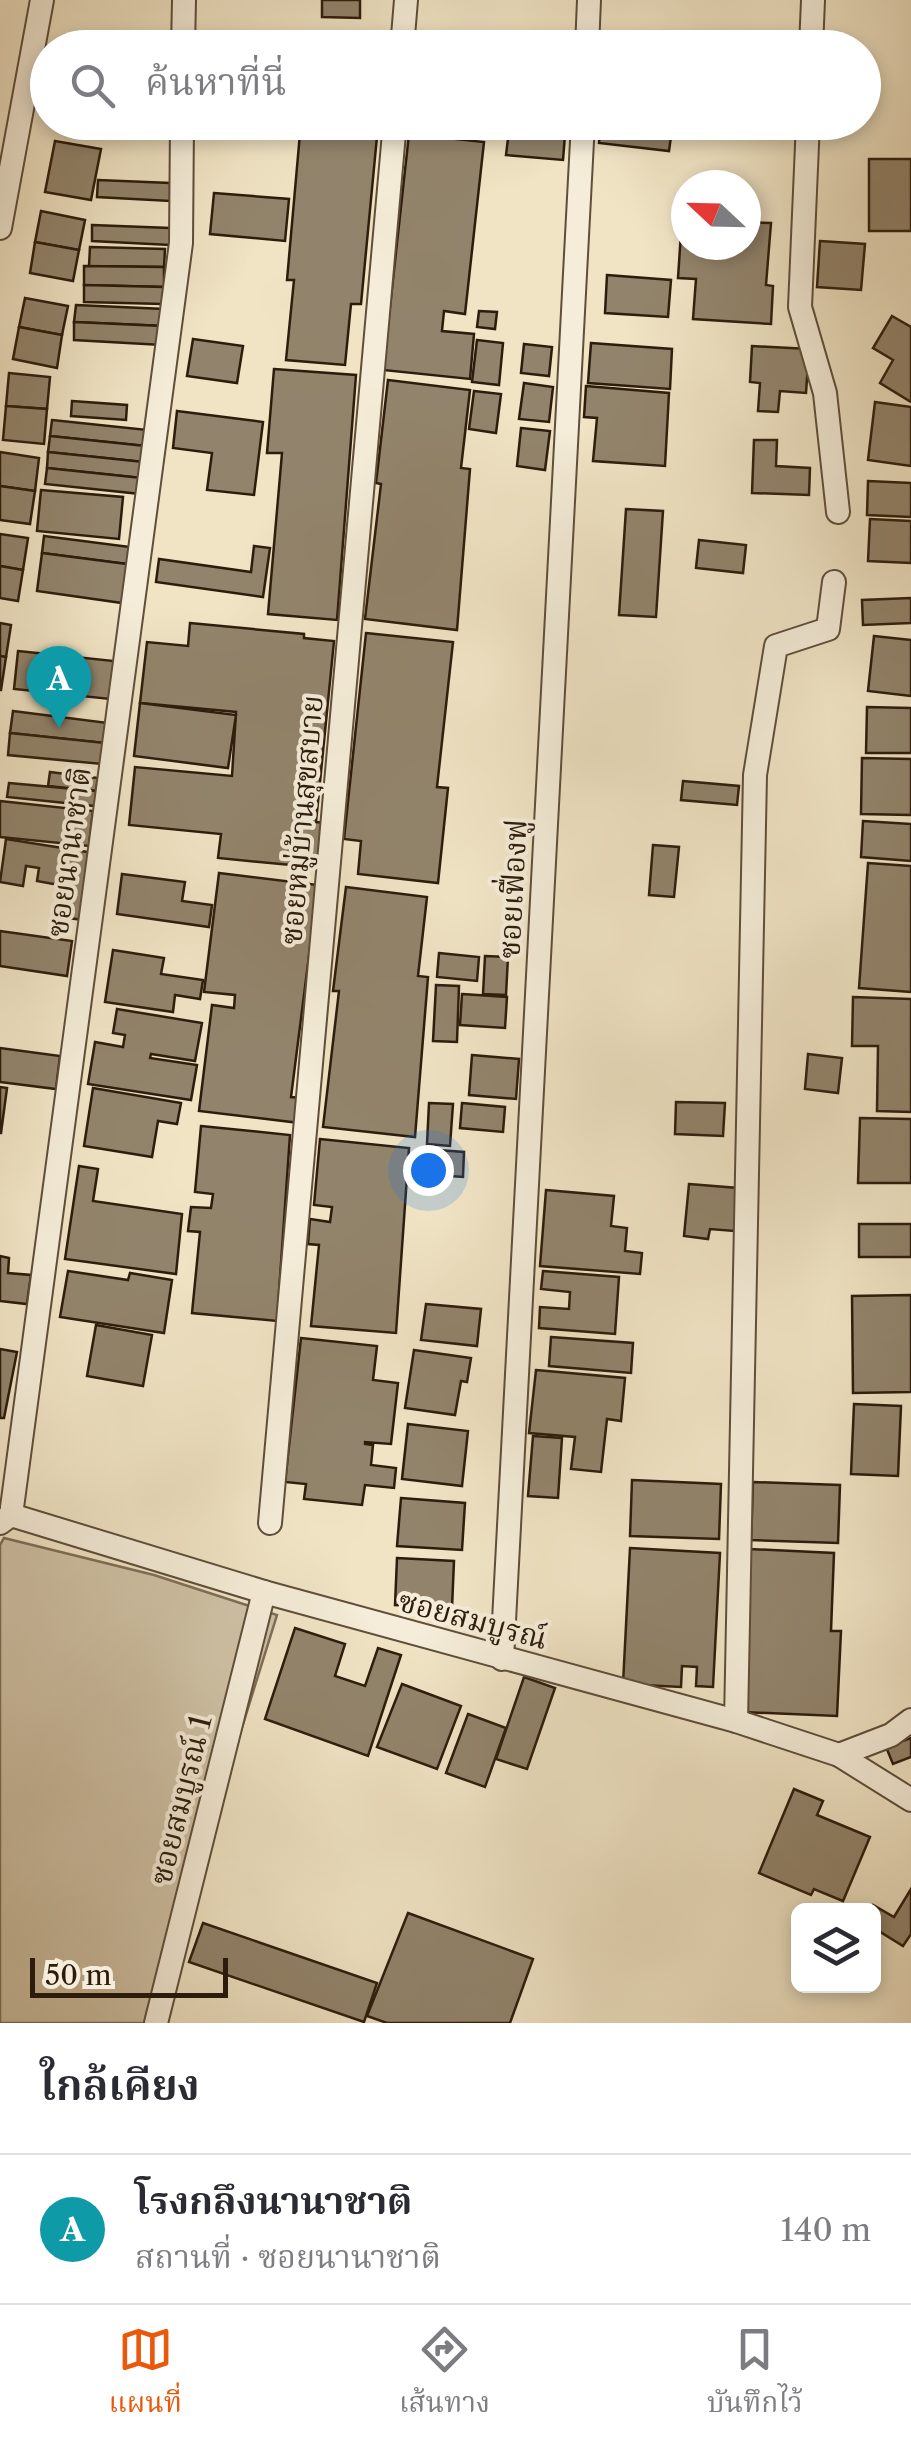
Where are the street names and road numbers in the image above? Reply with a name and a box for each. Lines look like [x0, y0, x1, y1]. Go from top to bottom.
street label: ซอยหมู่บ้านสุขสบาย [272, 694, 333, 946]
street label: ซอยนานาชาติ [38, 764, 99, 939]
street label: ซอยเฟื่องฟู [487, 818, 537, 960]
street label: ซอยสมบูรณ์ [394, 1582, 552, 1659]
street label: ซอยสมบูรณ์ 1 [142, 1711, 221, 1889]

